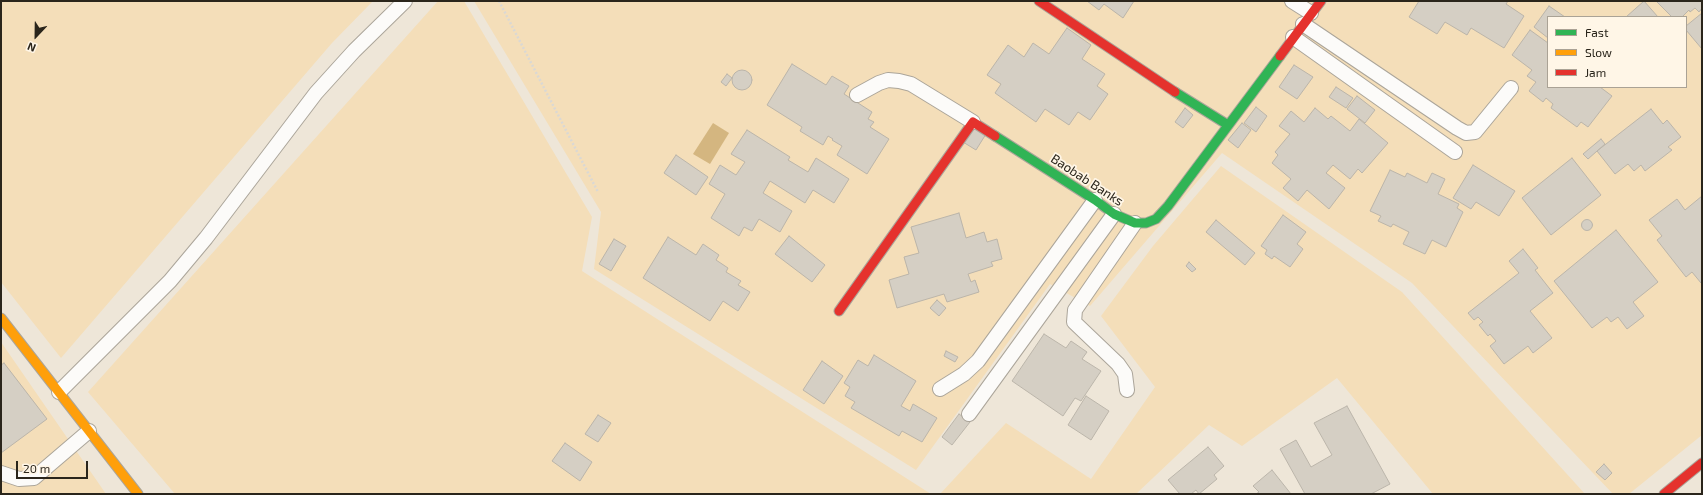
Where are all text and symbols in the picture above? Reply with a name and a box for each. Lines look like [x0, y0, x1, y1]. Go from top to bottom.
north arrow [16, 16, 56, 56]
legend [1547, 16, 1687, 88]
text: Fast [1585, 25, 1608, 39]
text: N [25, 40, 37, 55]
text: Slow [1585, 45, 1612, 59]
text: Jam [1585, 65, 1606, 79]
street label: Baobab Banks [1048, 151, 1126, 209]
scale bar [18, 453, 90, 479]
text: 20 m [23, 461, 50, 475]

